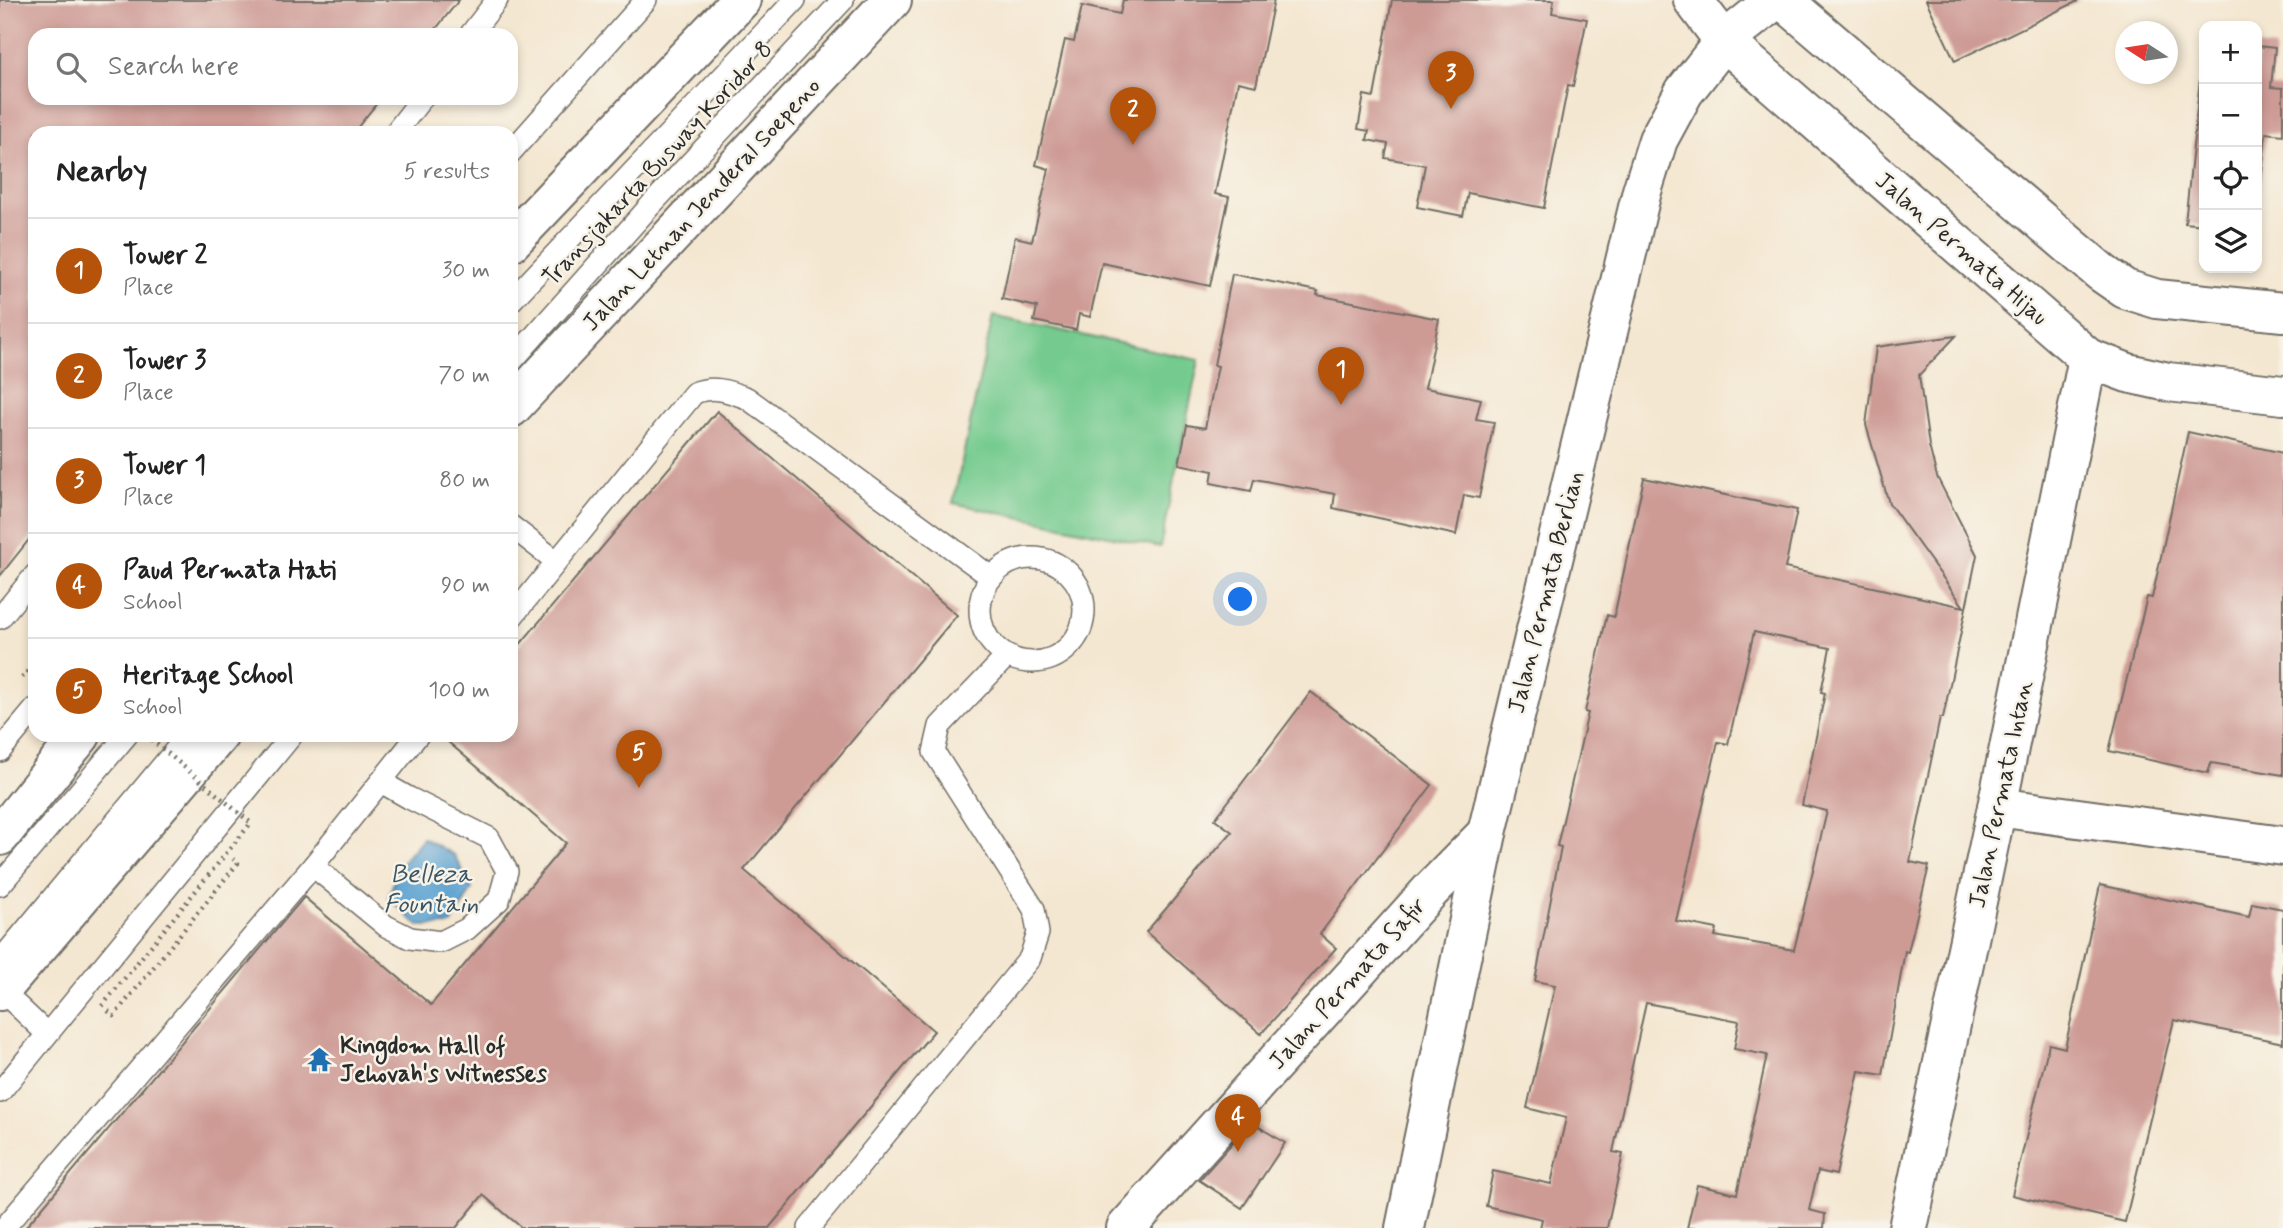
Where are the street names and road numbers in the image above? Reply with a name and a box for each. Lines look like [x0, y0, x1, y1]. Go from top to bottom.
street label: Transjakarta Busway Koridor 8 [536, 35, 780, 293]
street label: Jalan Letnan Jenderal Soepeno [576, 72, 828, 338]
street label: Jalan Permata Hijau [1868, 166, 2054, 333]
street label: Jalan Permata Berlian [1501, 468, 1592, 717]
street label: Jalan Permata Intan [1962, 678, 2041, 911]
street label: Jalan Permata Safir [1262, 891, 1434, 1077]

